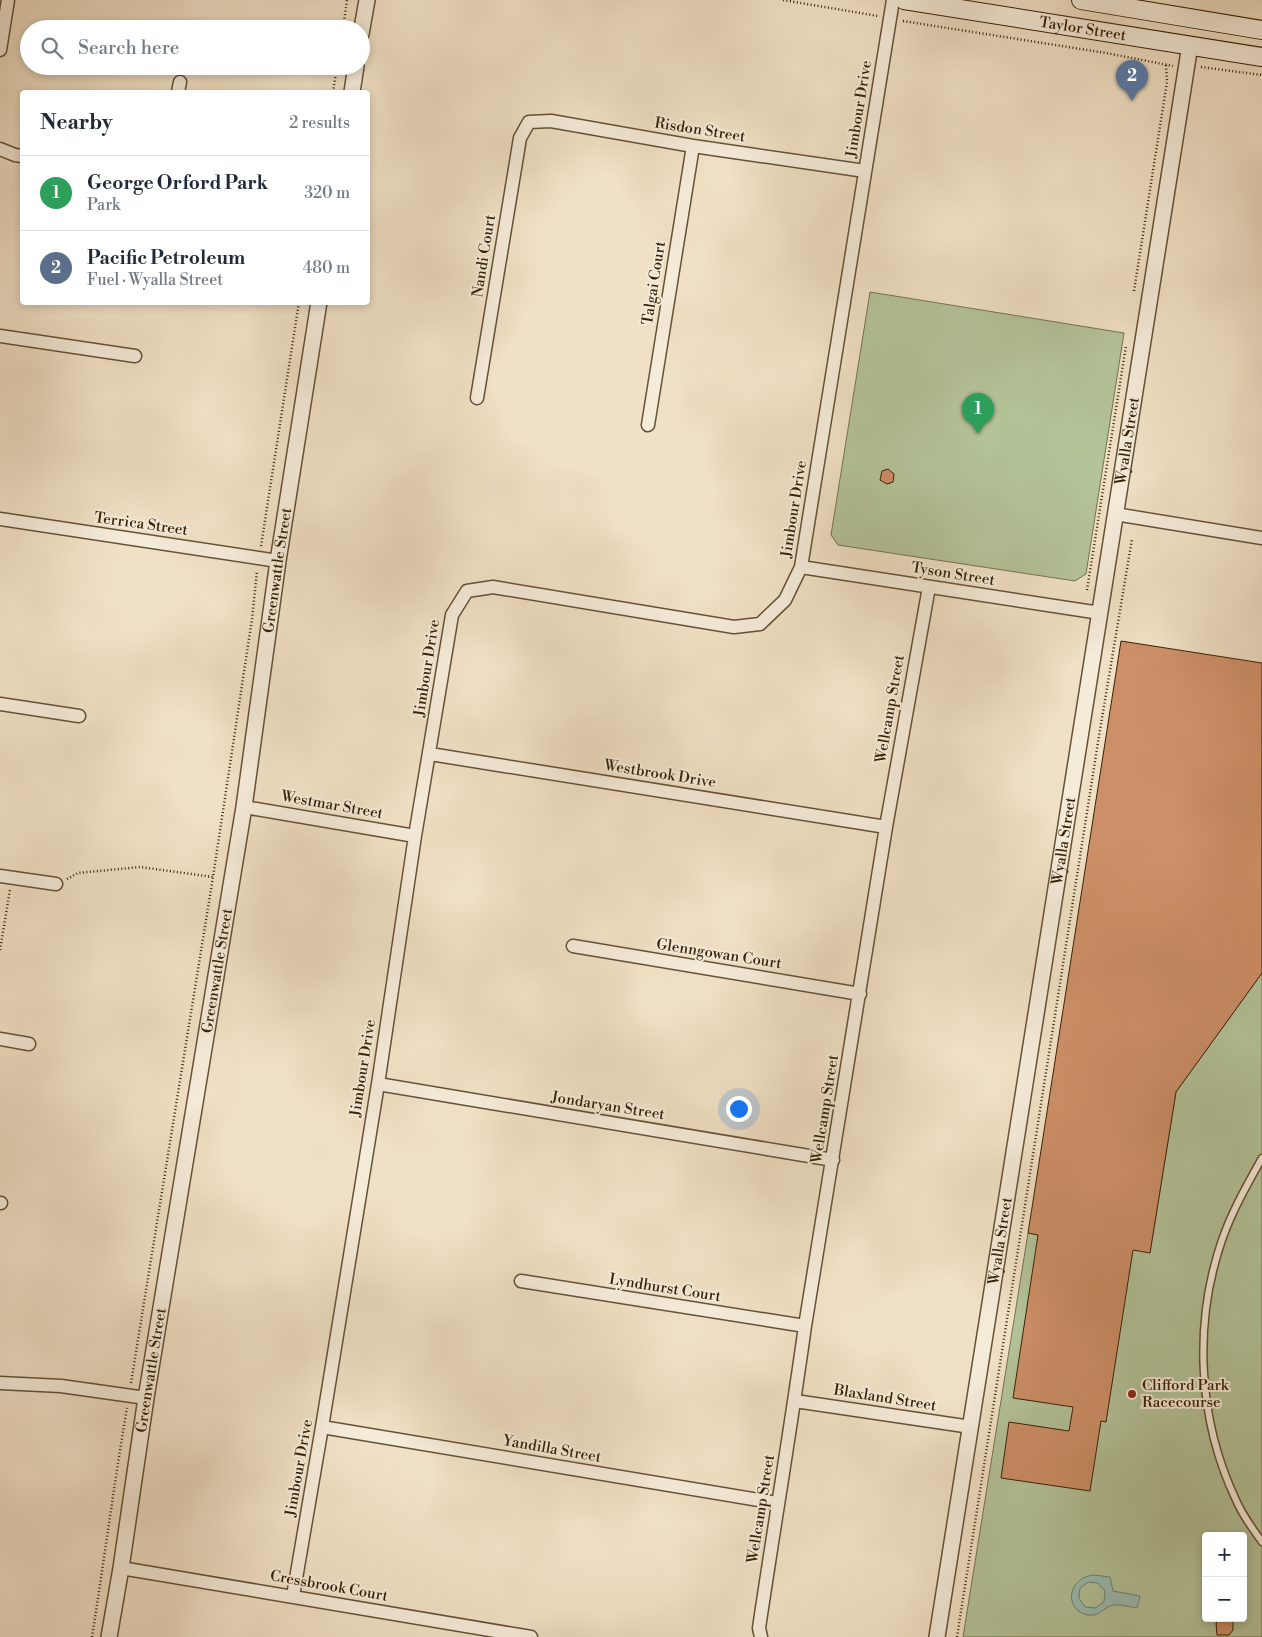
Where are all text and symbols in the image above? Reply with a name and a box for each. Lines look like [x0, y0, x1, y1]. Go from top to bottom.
street label: Taylor Street [1038, 12, 1128, 45]
search box [20, 20, 370, 75]
icon: search [38, 34, 66, 62]
text: Search here [78, 36, 179, 60]
street label: Jimbour Drive [842, 59, 876, 160]
pin: 2 [1116, 60, 1148, 101]
text: Nearby [40, 110, 113, 136]
text: 2 results [289, 113, 350, 133]
street label: Risdon Street [653, 113, 747, 147]
text: George Orford Park [87, 171, 268, 195]
text: 1 [52, 183, 60, 203]
text: 320 m [304, 183, 350, 203]
text: Park [87, 195, 120, 215]
street label: Nandi Court [468, 213, 500, 299]
street label: Talgai Court [638, 239, 670, 326]
text: Pacific Petroleum [87, 246, 245, 270]
text: 2 [51, 258, 61, 278]
text: 480 m [303, 258, 350, 278]
text: Fuel · Wyalla Street [87, 270, 223, 290]
pin: 1 [962, 393, 994, 434]
street label: Wyalla Street [1111, 395, 1144, 487]
street label: Jimbour Drive [777, 459, 811, 560]
street label: Greenwattle Street [259, 506, 296, 634]
street label: Terrica Street [93, 508, 190, 540]
street label: Tyson Street [910, 558, 997, 590]
street label: Jimbour Drive [410, 618, 444, 719]
street label: Wellcamp Street [871, 653, 909, 766]
street label: Westbrook Drive [602, 756, 717, 792]
street label: Westmar Street [279, 787, 385, 823]
street label: Wyalla Street [1047, 795, 1080, 887]
street label: Greenwattle Street [197, 906, 237, 1035]
street label: Glenngowan Court [655, 935, 784, 973]
street label: Jimbour Drive [346, 1018, 380, 1119]
street label: Wellcamp Street [807, 1053, 843, 1166]
street label: Jondaryan Street [549, 1088, 667, 1124]
your location [726, 1096, 752, 1122]
street label: Wyalla Street [983, 1195, 1016, 1287]
street label: Lyndhurst Court [608, 1270, 723, 1306]
street label: Greenwattle Street [132, 1306, 170, 1434]
place label: Clifford Park Racecourse [1142, 1376, 1230, 1412]
street label: Blaxland Street [831, 1380, 938, 1416]
marker: Clifford Park Racecourse [1126, 1388, 1138, 1400]
street label: Jimbour Drive [281, 1418, 317, 1519]
street label: Yandilla Street [500, 1431, 603, 1467]
street label: Wellcamp Street [743, 1453, 779, 1566]
map controls [1202, 1532, 1247, 1622]
button: + [1202, 1532, 1247, 1577]
street label: Cressbrook Court [269, 1566, 390, 1606]
button: − [1202, 1577, 1247, 1622]

